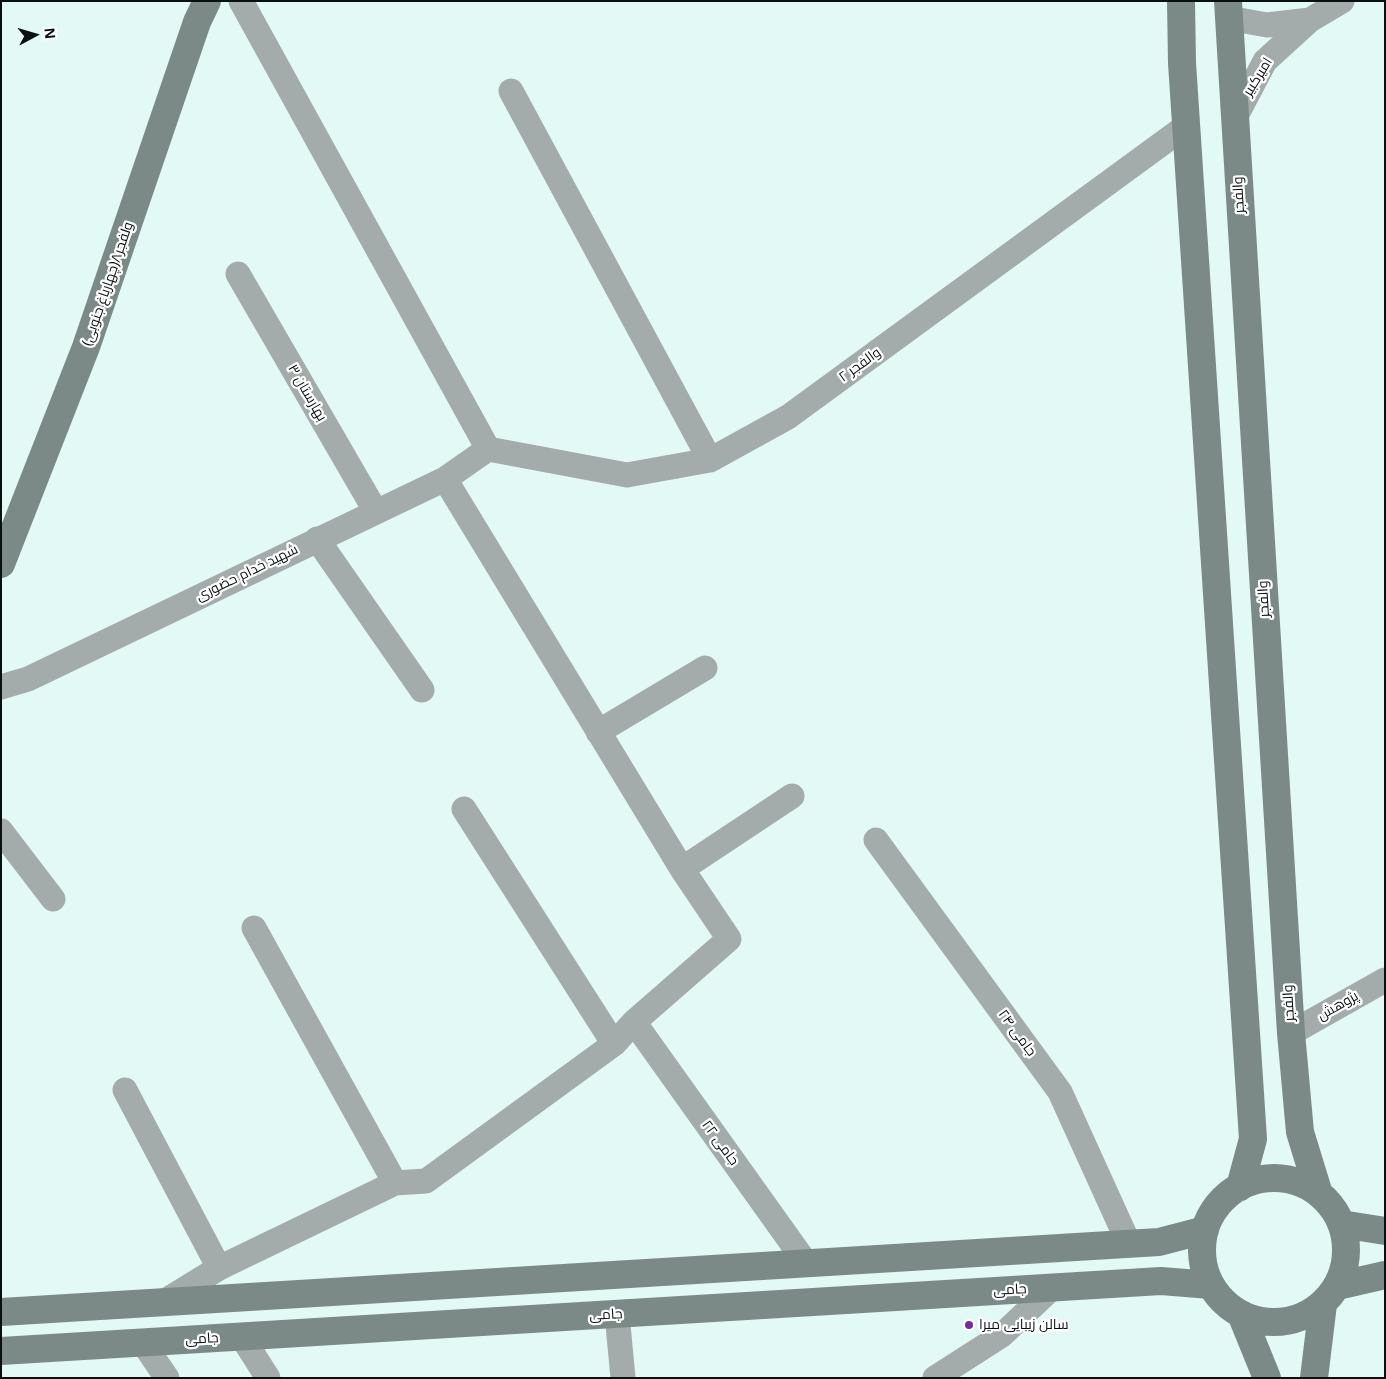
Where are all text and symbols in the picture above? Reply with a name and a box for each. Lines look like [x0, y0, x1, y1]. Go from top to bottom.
north arrow [10, 10, 60, 60]
text: N [40, 27, 60, 40]
street label: امیرکبیر [1240, 55, 1276, 99]
street label: والفجر [1230, 176, 1248, 214]
street label: ولفجر۸(چهارباغ جنوبی) [79, 220, 137, 348]
street label: والفجر ۲ [836, 344, 884, 386]
street label: بهارستان ۳ [284, 362, 330, 424]
street label: شهید خدام حضوری [193, 541, 301, 605]
street label: والفجر [1255, 580, 1273, 618]
street label: والفجر [1280, 984, 1298, 1022]
street label: پژوهش [1315, 988, 1361, 1024]
street label: جامی ۲۴ [994, 1006, 1040, 1060]
street label: جامی ۲۲ [698, 1117, 742, 1169]
street label: جامی [993, 1281, 1027, 1299]
street label: جامی [589, 1306, 623, 1324]
place label: سالن زیبایی میرا [979, 1317, 1068, 1333]
marker: سالن زیبایی میرا [963, 1319, 975, 1331]
street label: جامی [185, 1330, 219, 1348]

